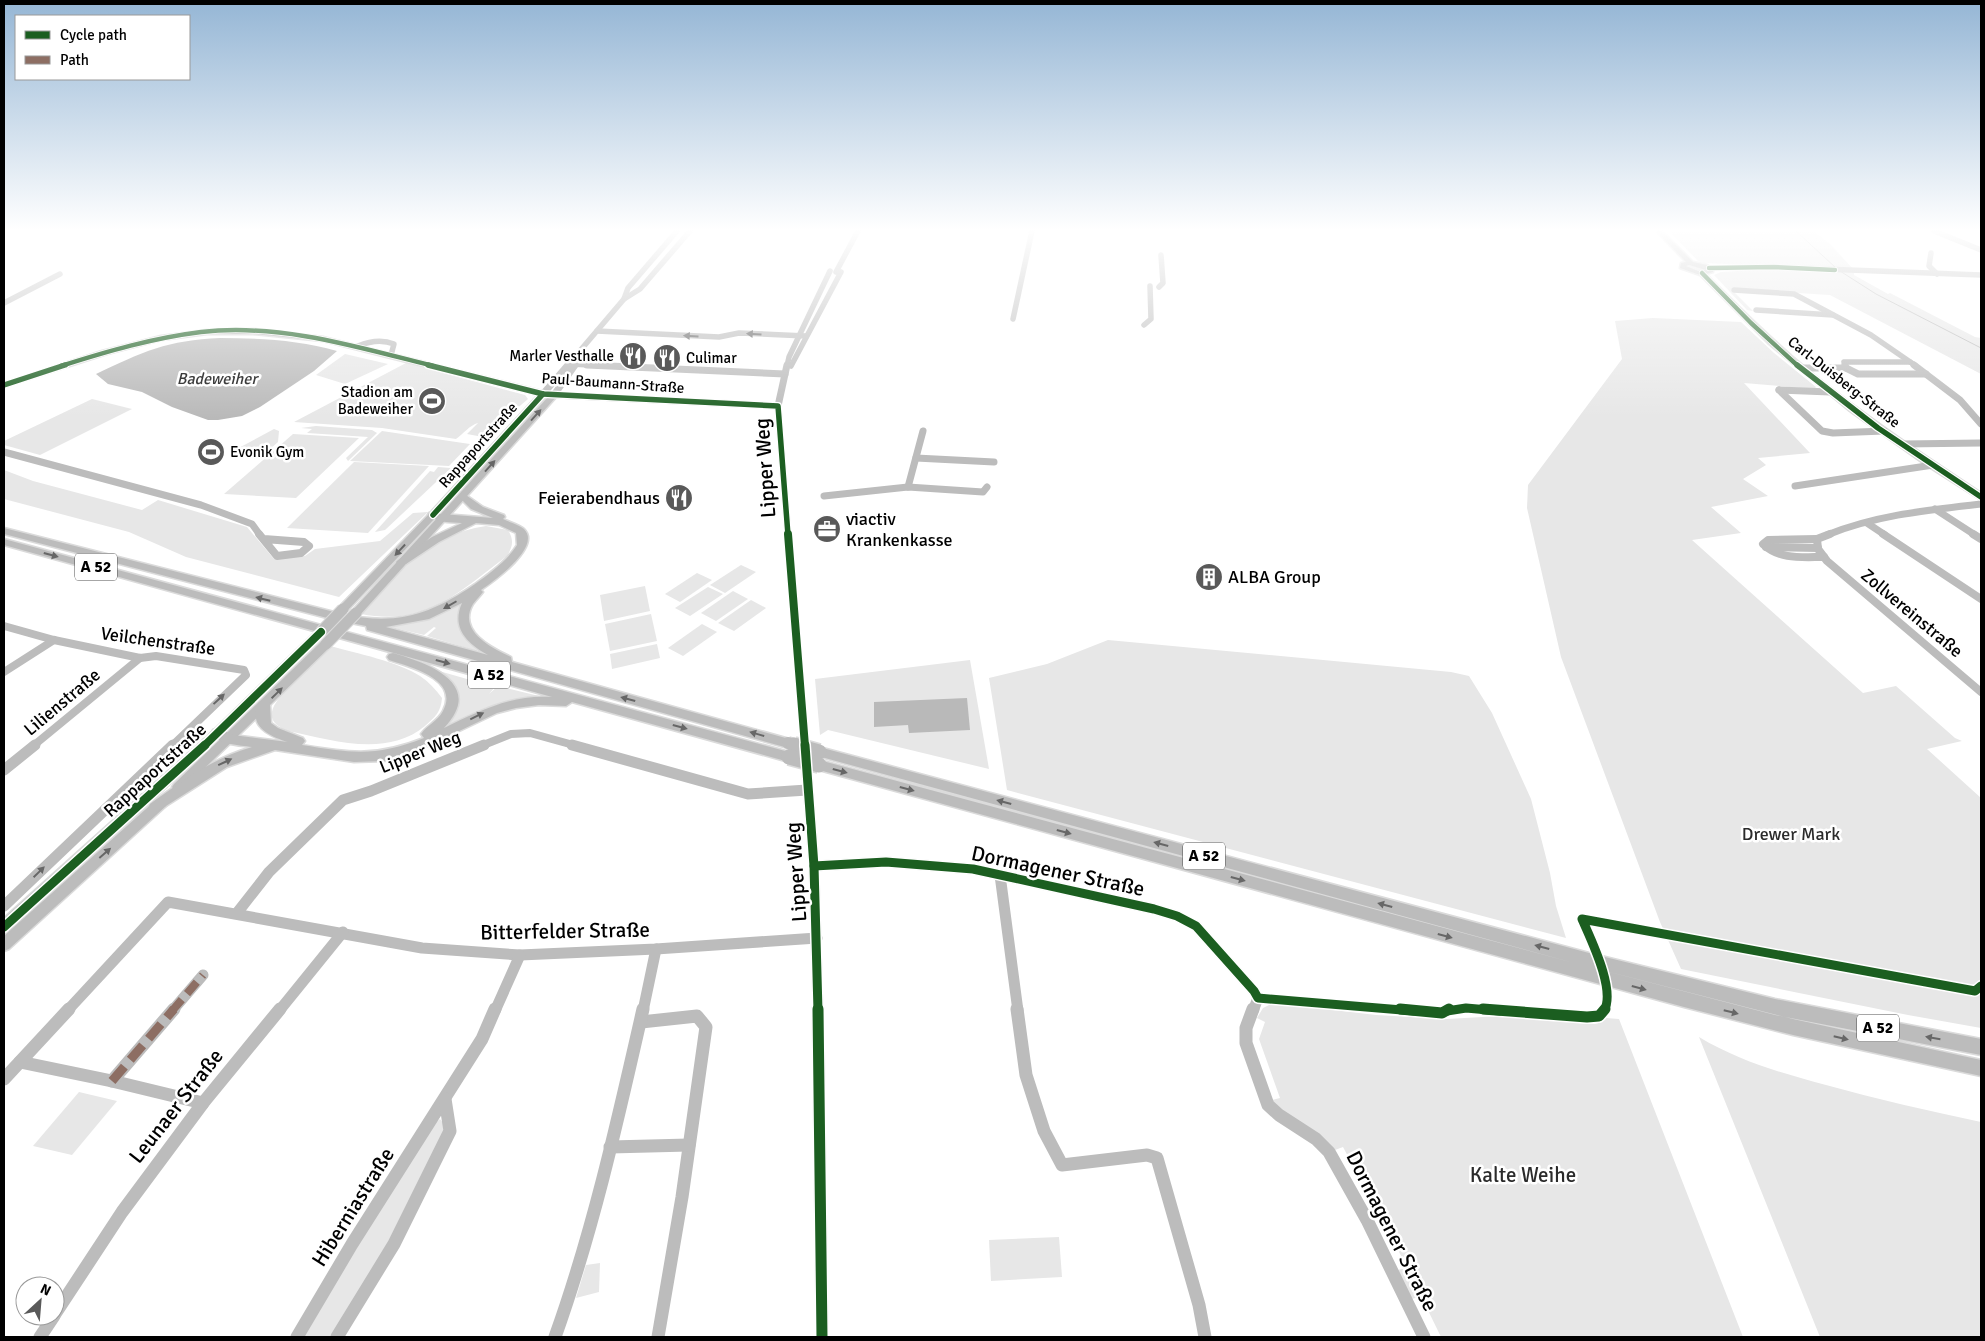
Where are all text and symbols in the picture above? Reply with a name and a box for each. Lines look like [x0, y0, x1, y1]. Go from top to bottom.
legend [15, 15, 190, 80]
text: Cycle path [60, 26, 127, 44]
text: Path [60, 51, 89, 69]
one-way arrow [746, 330, 762, 338]
one-way arrow [683, 331, 699, 339]
street label: Carl-Duisberg-Straße [1784, 333, 1904, 431]
restaurant icon: Marler Vesthalle [618, 341, 648, 371]
restaurant icon: Culimar [652, 343, 682, 373]
place label: Marler Vesthalle [509, 347, 614, 365]
place label: Culimar [686, 349, 737, 367]
water label: Badeweiher [177, 369, 259, 389]
street label: Paul-Baumann-Straße [541, 369, 685, 397]
place label: Stadion am Badeweiher [338, 383, 413, 418]
sports icon: Stadion am Badeweiher [417, 386, 447, 416]
street label: Rappaportstraße [435, 399, 521, 491]
one-way arrow [530, 409, 541, 422]
street label: Lipper Weg [749, 417, 781, 519]
sports icon: Evonik Gym [196, 437, 226, 467]
place label: Evonik Gym [230, 443, 304, 461]
one-way arrow [484, 460, 496, 472]
restaurant icon: Feierabendhaus [664, 483, 694, 513]
place label: Feierabendhaus [538, 487, 660, 509]
place label: viactiv Krankenkasse [846, 508, 953, 551]
office icon: viactiv Krankenkasse [812, 514, 842, 544]
one-way arrow [394, 544, 406, 556]
one-way arrow [43, 551, 58, 559]
road number: A 52 [75, 554, 117, 580]
building icon: ALBA Group [1194, 562, 1224, 592]
street label: Zollvereinstraße [1857, 564, 1967, 662]
place label: ALBA Group [1228, 566, 1321, 588]
one-way arrow [256, 594, 271, 602]
one-way arrow [443, 600, 456, 609]
street label: Veilchenstraße [99, 622, 217, 660]
one-way arrow [436, 659, 451, 667]
road number: A 52 [468, 662, 510, 688]
street label: Lilienstraße [19, 664, 105, 740]
one-way arrow [271, 687, 283, 699]
one-way arrow [213, 693, 225, 705]
one-way arrow [620, 695, 635, 703]
one-way arrow [470, 712, 484, 720]
street label: Rappaportstraße [99, 718, 211, 822]
one-way arrow [673, 724, 688, 732]
street label: Lipper Weg [376, 726, 464, 778]
one-way arrow [749, 730, 764, 738]
one-way arrow [218, 758, 232, 766]
one-way arrow [832, 767, 847, 775]
one-way arrow [900, 786, 915, 794]
one-way arrow [996, 798, 1011, 806]
street label: Lipper Weg [780, 821, 812, 923]
park label: Drewer Mark [1742, 823, 1840, 845]
one-way arrow [1056, 828, 1072, 836]
street label: Dormagener Straße [969, 840, 1147, 902]
one-way arrow [1153, 840, 1168, 848]
road number: A 52 [1183, 842, 1225, 869]
one-way arrow [98, 847, 110, 859]
one-way arrow [32, 866, 44, 878]
one-way arrow [1230, 876, 1245, 884]
one-way arrow [1378, 901, 1393, 909]
street label: Bitterfelder Straße [480, 917, 650, 945]
one-way arrow [1438, 932, 1453, 940]
one-way arrow [1534, 943, 1549, 951]
one-way arrow [1632, 985, 1647, 993]
one-way arrow [1723, 1008, 1739, 1016]
road number: A 52 [1857, 1014, 1899, 1042]
one-way arrow [1833, 1034, 1848, 1042]
one-way arrow [1925, 1034, 1941, 1042]
street label: Leunaer Straße [123, 1044, 229, 1168]
street label: Hiberniastraße [306, 1143, 400, 1271]
street label: Dormagener Straße [1340, 1147, 1444, 1315]
park label: Kalte Weihe [1470, 1162, 1576, 1188]
north arrow [15, 1276, 65, 1326]
text: N [37, 1280, 54, 1300]

